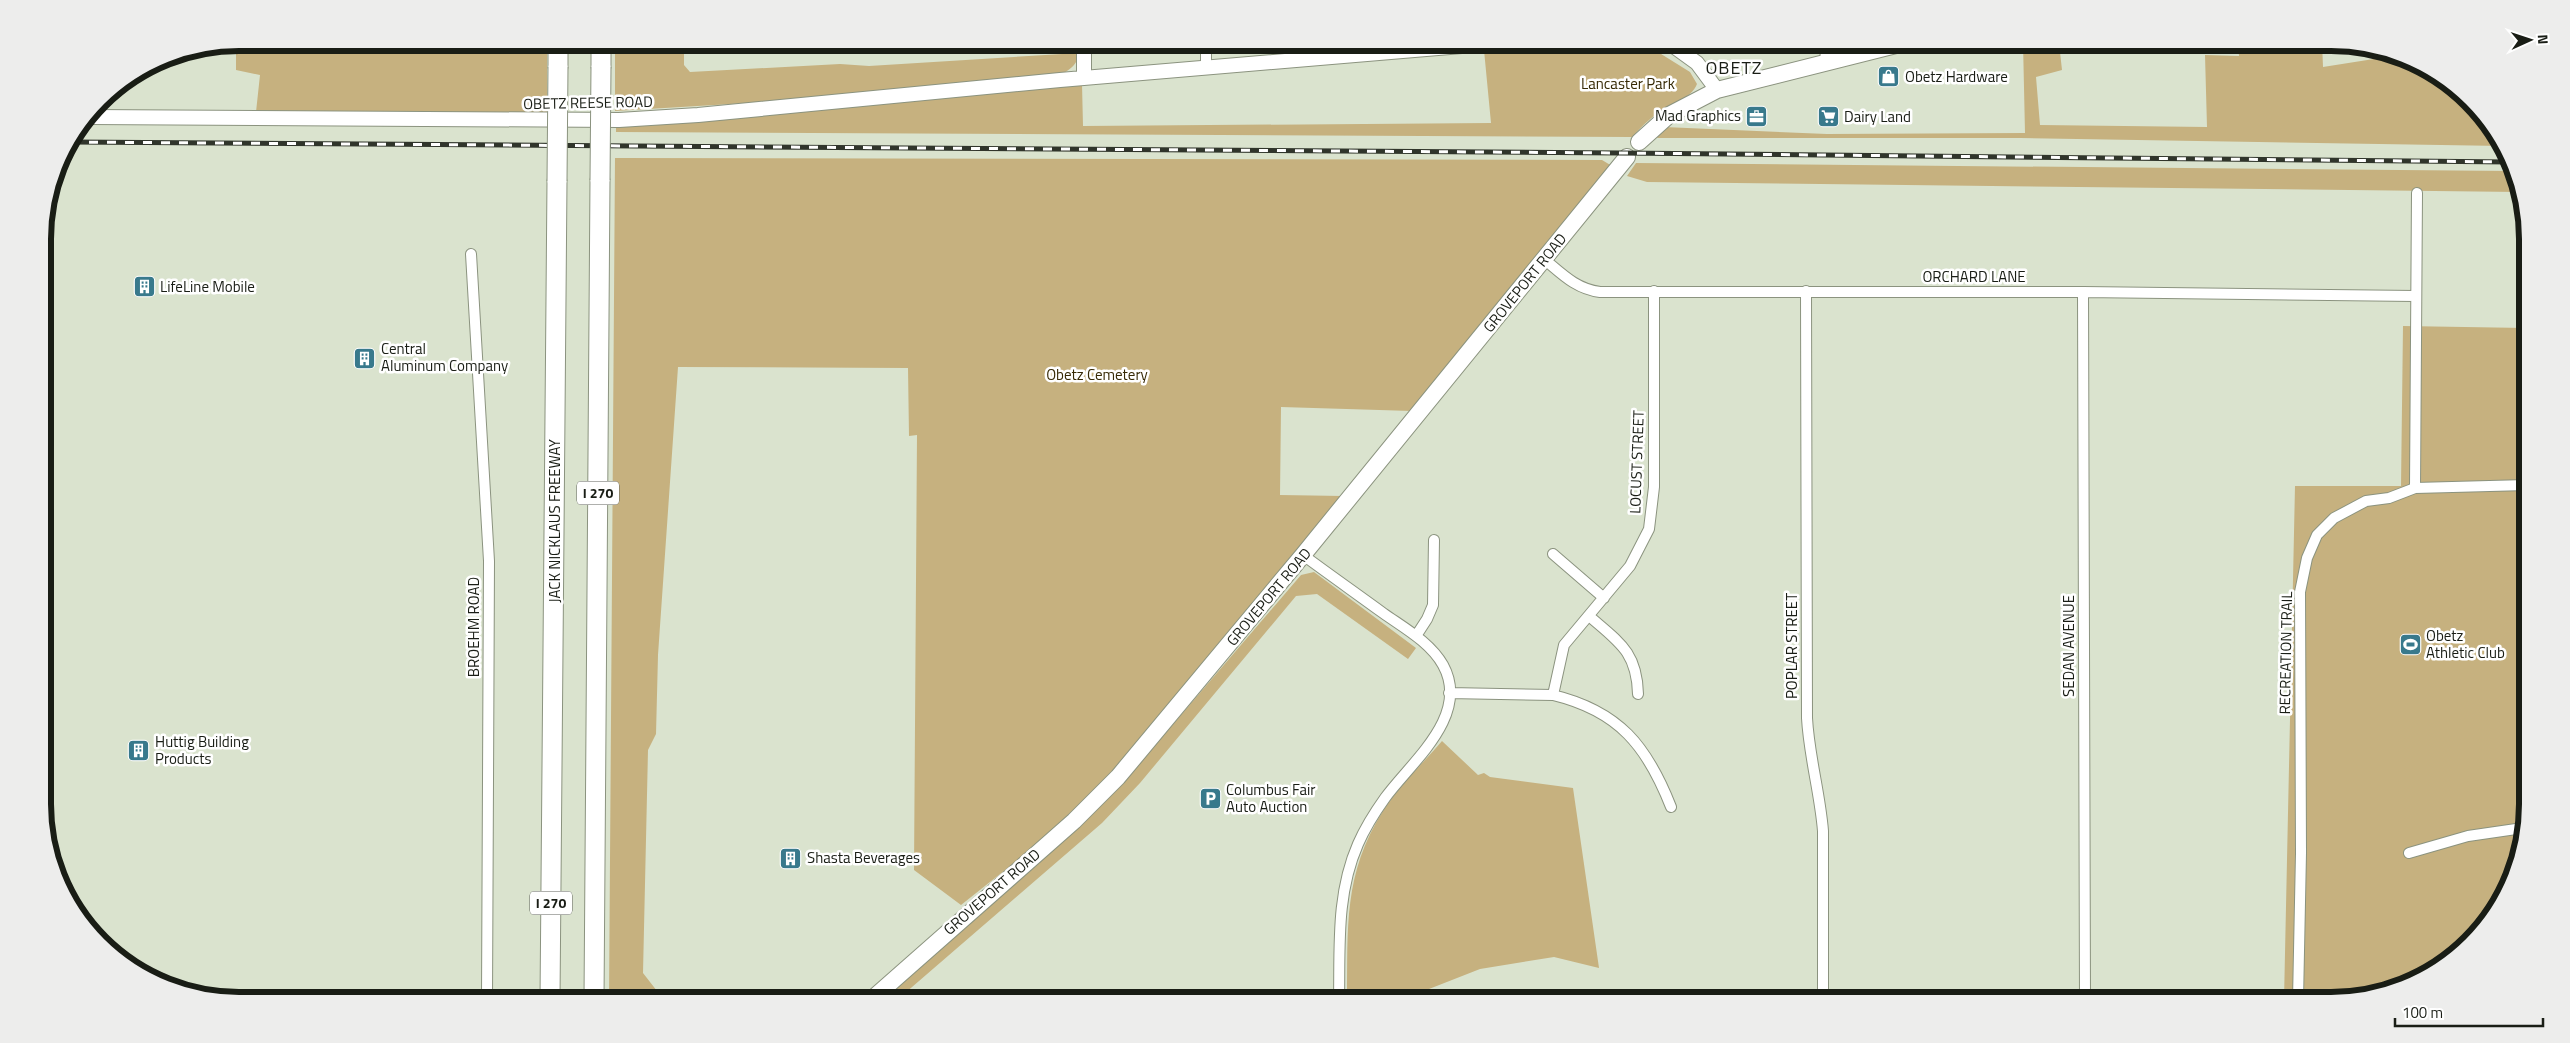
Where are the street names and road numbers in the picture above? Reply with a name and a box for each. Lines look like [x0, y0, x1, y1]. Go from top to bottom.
street label: OBETZ REESE ROAD [523, 90, 653, 115]
street label: GROVEPORT ROAD [1477, 228, 1572, 337]
street label: ORCHARD LANE [1922, 265, 2026, 288]
street label: LOCUST STREET [1623, 410, 1650, 514]
street label: JACK NICKLAUS FREEWAY [543, 439, 566, 603]
road number: I 270 [577, 482, 619, 504]
street label: GROVEPORT ROAD [1221, 543, 1317, 651]
street label: BROEHM ROAD [462, 577, 485, 677]
street label: RECREATION TRAIL [2273, 591, 2298, 715]
street label: POPLAR STREET [1780, 593, 1803, 699]
street label: SEDAN AVENUE [2057, 595, 2080, 697]
street label: GROVEPORT ROAD [938, 843, 1045, 940]
road number: I 270 [530, 891, 572, 914]

